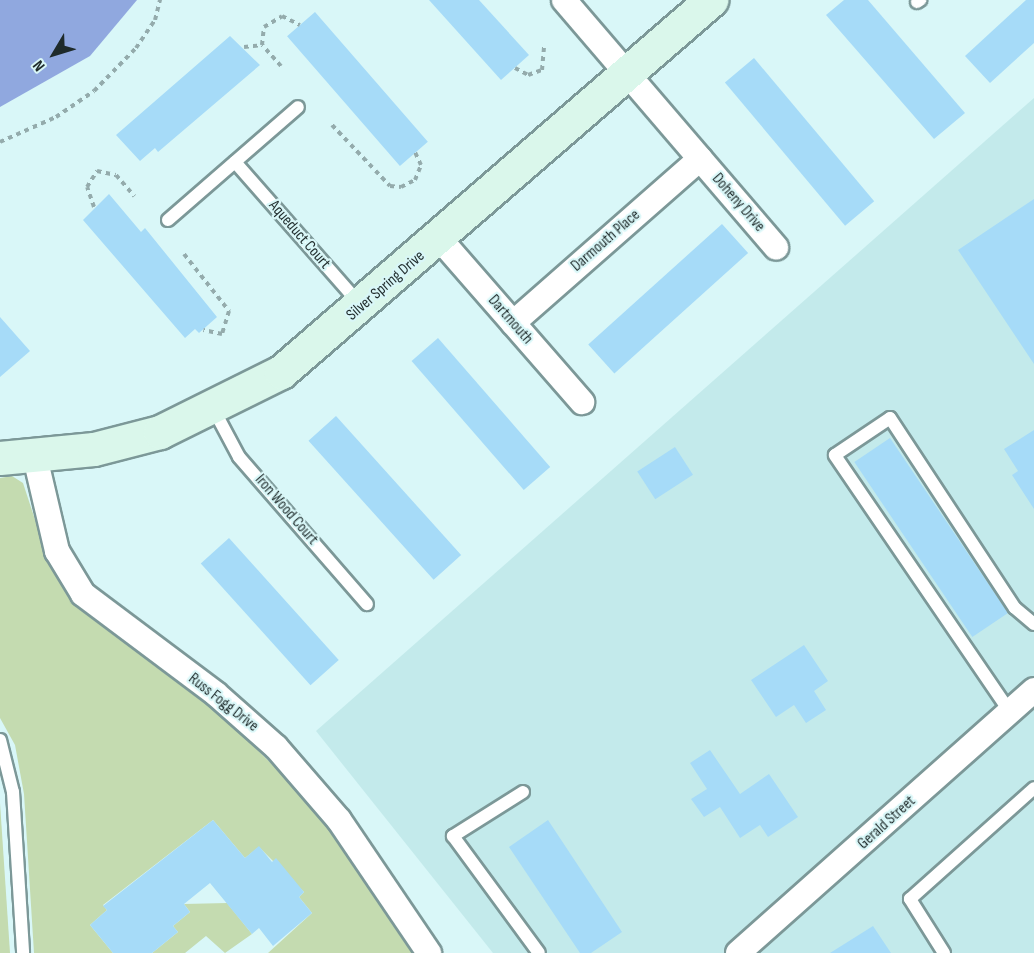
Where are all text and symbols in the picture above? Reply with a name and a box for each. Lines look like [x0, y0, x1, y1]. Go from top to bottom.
north arrow [24, 24, 84, 84]
text: N [29, 56, 50, 75]
street label: Doheny Drive [707, 170, 769, 236]
street label: Aqueduct Court [264, 197, 334, 273]
street label: Darmouth Place [568, 206, 644, 276]
street label: Silver Spring Drive [343, 247, 429, 325]
street label: Dartmouth [483, 291, 537, 349]
street label: Iron Wood Court [250, 471, 322, 549]
street label: Russ Fogg Drive [184, 670, 262, 736]
street label: Gerald Street [854, 792, 920, 854]

